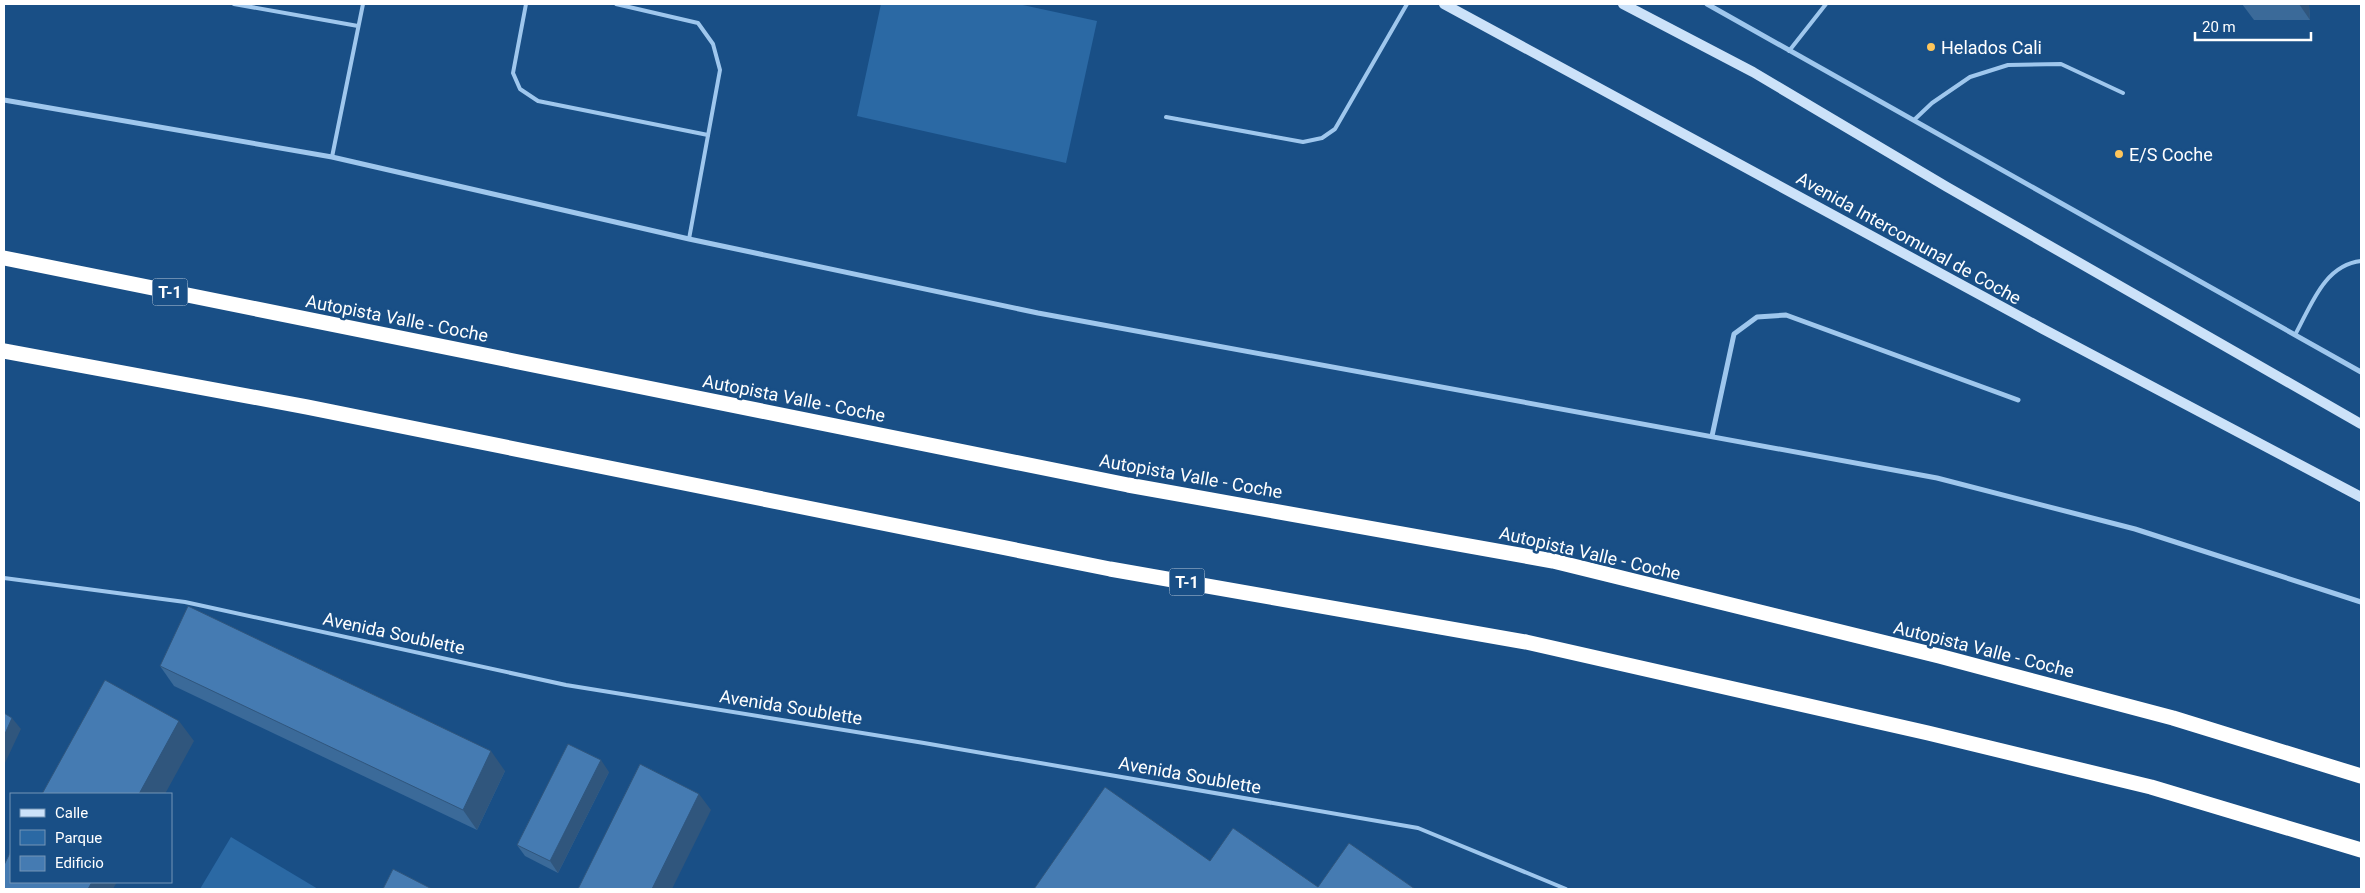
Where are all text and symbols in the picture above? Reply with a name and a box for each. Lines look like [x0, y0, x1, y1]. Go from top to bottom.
scale bar [2195, 10, 2311, 42]
text: 20 m [2202, 18, 2236, 36]
place label: Helados Cali [1941, 37, 2042, 58]
marker: Helados Cali [1925, 41, 1937, 53]
place label: E/S Coche [2129, 144, 2213, 165]
marker: E/S Coche [2113, 148, 2125, 160]
street label: Avenida Intercomunal de Coche [1793, 167, 2025, 309]
road number: T-1 [152, 278, 188, 306]
street label: Autopista Valle - Coche [304, 290, 490, 346]
street label: Autopista Valle - Coche [701, 370, 887, 426]
street label: Autopista Valle - Coche [1098, 450, 1284, 502]
street label: Autopista Valle - Coche [1497, 522, 1683, 584]
road number: T-1 [1170, 568, 1204, 596]
street label: Avenida Soublette [321, 608, 467, 658]
street label: Autopista Valle - Coche [1892, 616, 2076, 682]
street label: Avenida Soublette [718, 685, 864, 729]
street label: Avenida Soublette [1117, 752, 1263, 798]
legend [10, 793, 172, 883]
text: Calle [55, 804, 88, 822]
text: Parque [55, 829, 102, 847]
text: Edificio [55, 854, 104, 872]

